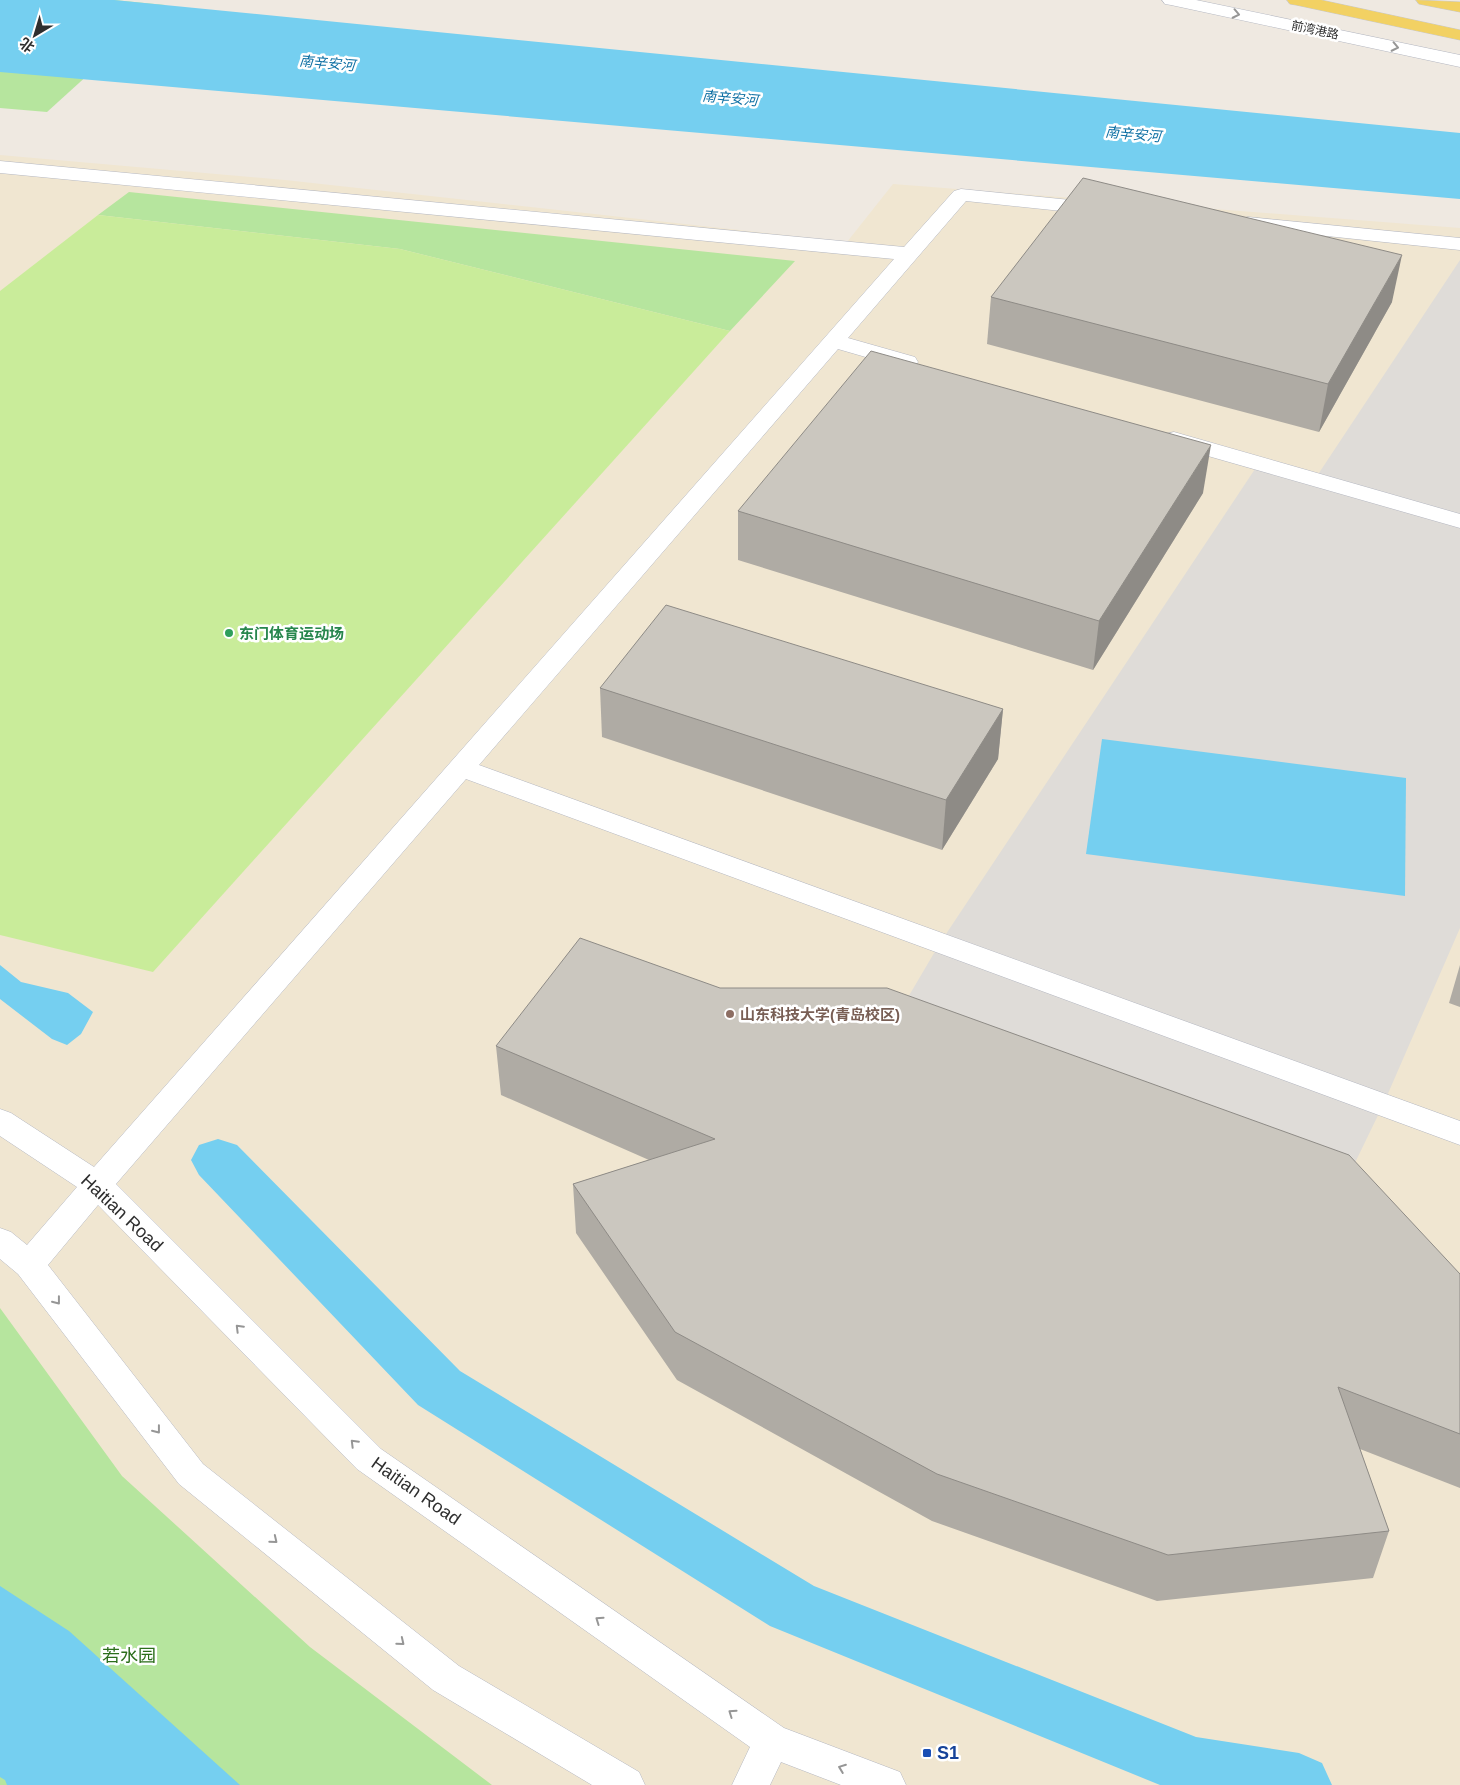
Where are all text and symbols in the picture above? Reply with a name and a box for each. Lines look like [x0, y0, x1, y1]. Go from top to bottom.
one-way arrow [1231, 8, 1240, 18]
north arrow [10, 10, 60, 60]
street label: 前湾港路 [1290, 18, 1340, 42]
text: 北 [17, 35, 37, 56]
one-way arrow [1390, 41, 1399, 52]
water label: 南辛安河 [298, 53, 359, 74]
water label: 南辛安河 [701, 88, 762, 109]
water label: 南辛安河 [1104, 124, 1165, 145]
place label: 东门体育运动场 [239, 625, 344, 642]
marker: 东门体育运动场 [223, 627, 235, 639]
place label: 山东科技大学(青岛校区) [740, 1006, 900, 1023]
marker: 山东科技大学(青岛校区) [724, 1008, 736, 1020]
street label: Haitian Road [77, 1170, 167, 1256]
one-way arrow [52, 1295, 60, 1304]
one-way arrow [236, 1325, 245, 1334]
one-way arrow [151, 1424, 160, 1433]
one-way arrow [351, 1440, 360, 1449]
street label: Haitian Road [368, 1453, 464, 1529]
one-way arrow [268, 1535, 277, 1543]
one-way arrow [595, 1617, 605, 1626]
one-way arrow [395, 1636, 404, 1644]
park label: 若水园 [102, 1646, 156, 1666]
one-way arrow [728, 1710, 738, 1719]
place label: S1 [937, 1743, 959, 1763]
marker: S1 [921, 1747, 933, 1759]
one-way arrow [838, 1764, 847, 1774]

